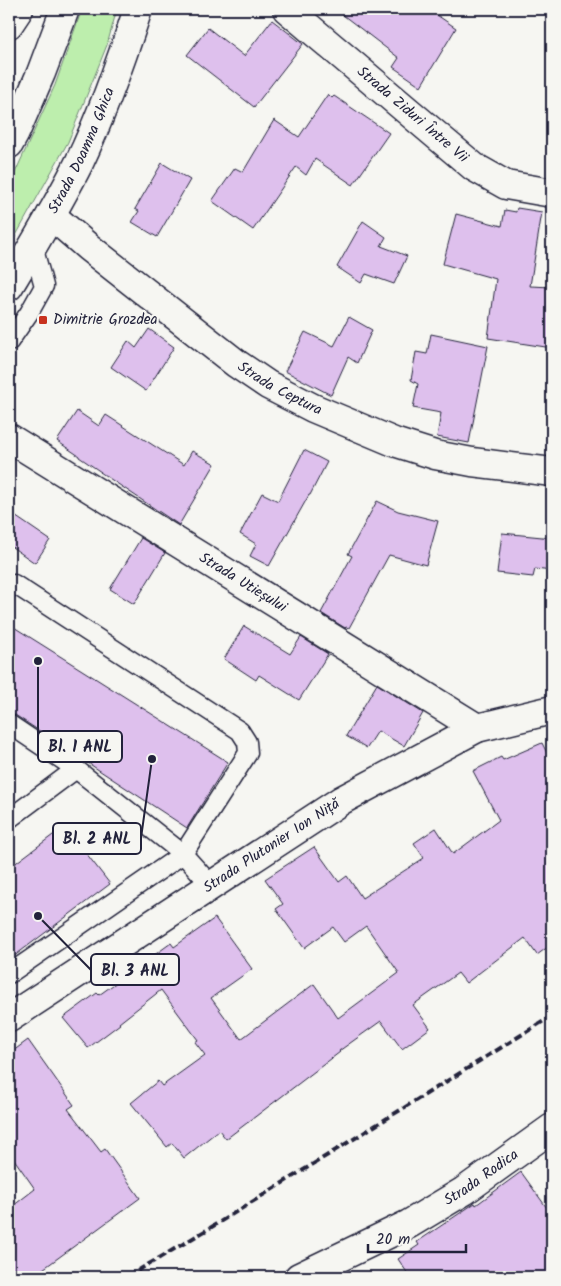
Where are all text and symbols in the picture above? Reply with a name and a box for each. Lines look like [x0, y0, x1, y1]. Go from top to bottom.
street label: Strada Ziduri Între Vii [351, 61, 475, 170]
street label: Strada Doamna Ghica [42, 84, 122, 218]
place label: Dimitrie Grozdea [53, 308, 158, 332]
marker: Dimitrie Grozdea [37, 314, 49, 326]
street label: Strada Ceptura [232, 355, 326, 422]
street label: Strada Utieșului [194, 546, 293, 620]
callout: Bl. 1 ANL [38, 731, 122, 762]
text: Bl. 1 ANL [48, 735, 112, 760]
street label: Strada Plutonier Ion Niță [199, 791, 346, 900]
callout: Bl. 2 ANL [53, 823, 141, 854]
text: Bl. 2 ANL [63, 827, 131, 852]
callout: Bl. 3 ANL [91, 954, 179, 985]
text: Bl. 3 ANL [101, 959, 169, 984]
street label: Strada Rodica [439, 1143, 524, 1212]
scale bar [368, 1221, 466, 1253]
text: 20 m [376, 1228, 410, 1252]

